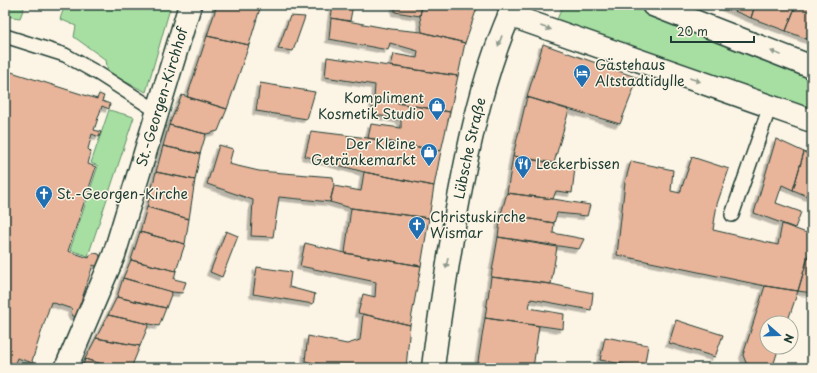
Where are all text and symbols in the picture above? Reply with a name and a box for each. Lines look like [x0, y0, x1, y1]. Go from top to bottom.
scale bar [671, 18, 754, 44]
text: 20 m [677, 22, 708, 40]
street label: St.-Georgen-Kirchhof [131, 23, 193, 169]
one-way arrow [541, 25, 553, 31]
one-way arrow [497, 36, 503, 48]
one-way arrow [769, 49, 781, 55]
place label: Gästehaus Altstadtidylle [595, 54, 685, 91]
hotel icon: Gästehaus Altstadtidylle [572, 63, 592, 88]
one-way arrow [690, 78, 702, 84]
place label: Kompliment Kosmetik Studio [318, 87, 425, 124]
street label: Lübsche Straße [448, 95, 491, 201]
shop icon: Kompliment Kosmetik Studio [427, 96, 447, 121]
place label: Der Kleine Getränkemarkt [311, 133, 416, 170]
shop icon: Der Kleine Getränkemarkt [419, 142, 439, 167]
place label: Leckerbissen [536, 153, 620, 174]
restaurant icon: Leckerbissen [513, 154, 533, 179]
place label: St.-Georgen-Kirche [57, 183, 188, 204]
church icon: St.-Georgen-Kirche [34, 184, 54, 209]
place label: Christuskirche Wismar [430, 206, 526, 243]
church icon: Christuskirche Wismar [407, 215, 427, 240]
one-way arrow [444, 257, 450, 269]
north arrow [759, 315, 799, 355]
text: N [779, 332, 798, 346]

